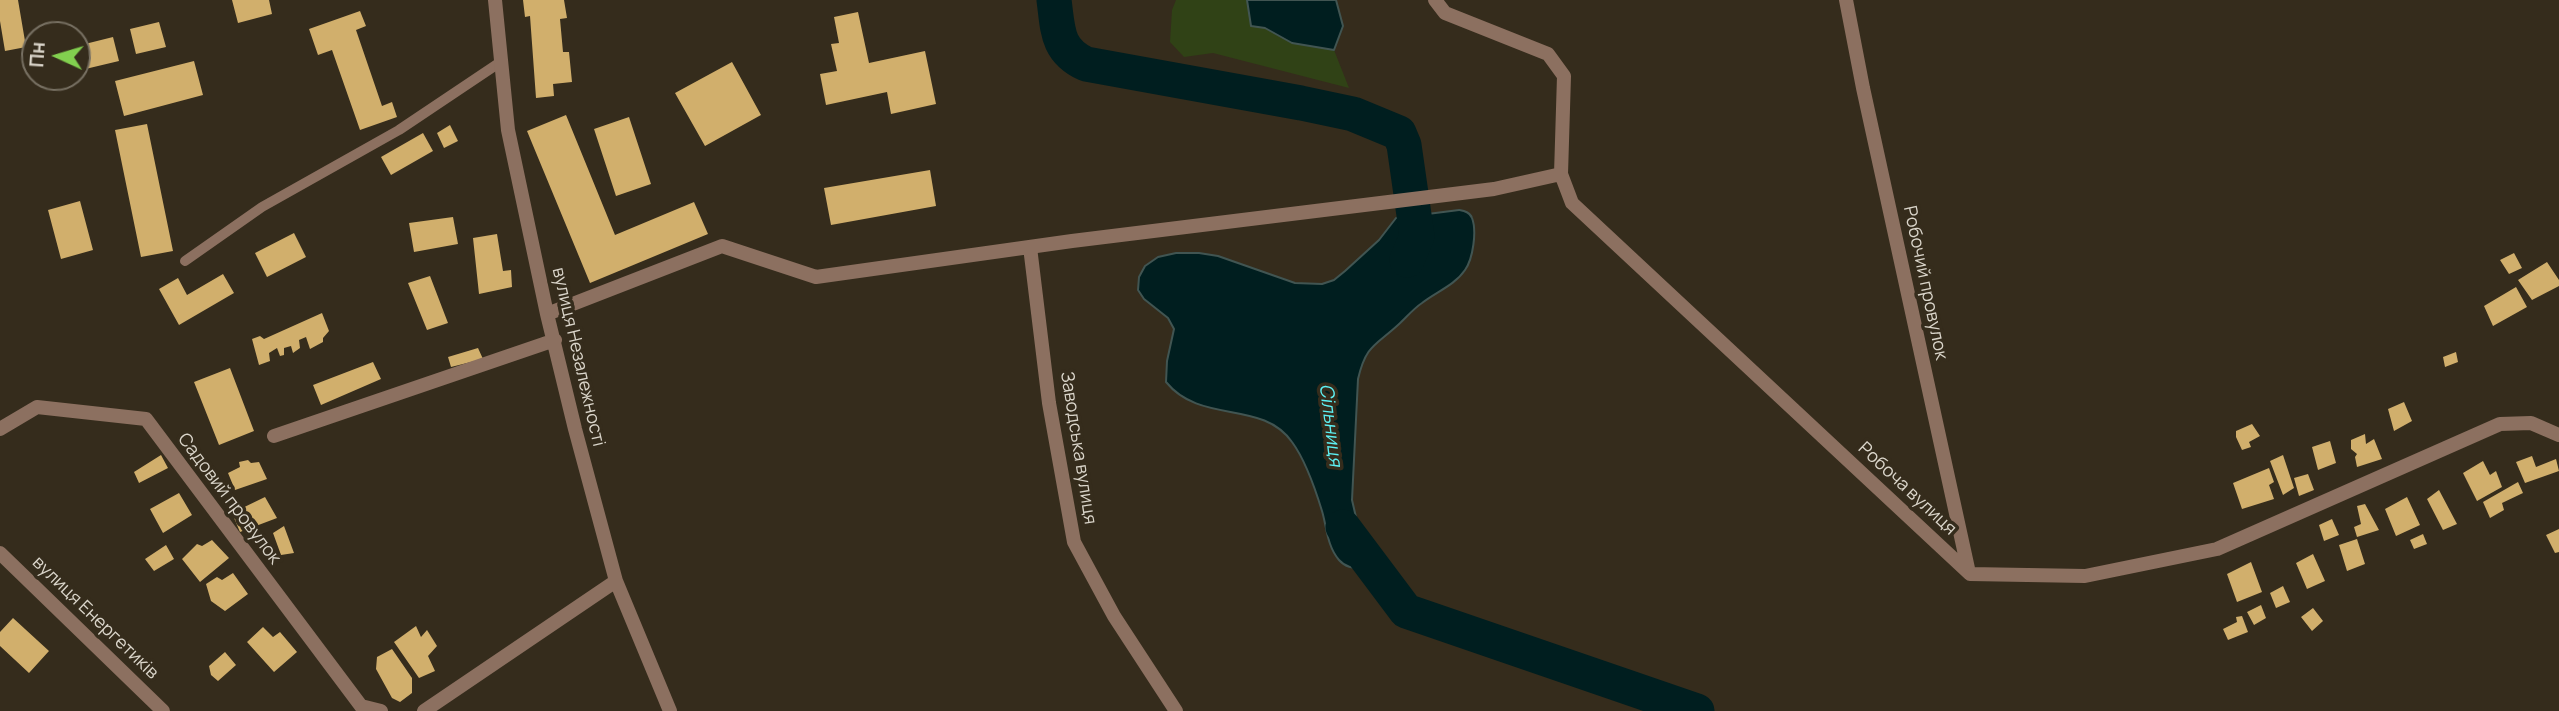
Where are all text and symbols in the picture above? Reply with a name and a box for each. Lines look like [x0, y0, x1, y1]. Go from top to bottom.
north arrow [21, 21, 91, 91]
text: Пн [23, 41, 51, 68]
street label: Робочий провулок [1898, 204, 1952, 362]
street label: вулиця Незалежності [547, 265, 609, 449]
street label: Заводська вулиця [1055, 370, 1101, 526]
water label: Сільниця [1314, 382, 1346, 468]
street label: Садовий провулок [173, 429, 285, 569]
street label: Робоча вулиця [1853, 438, 1961, 540]
street label: вулиця Енергетиків [27, 552, 163, 684]

